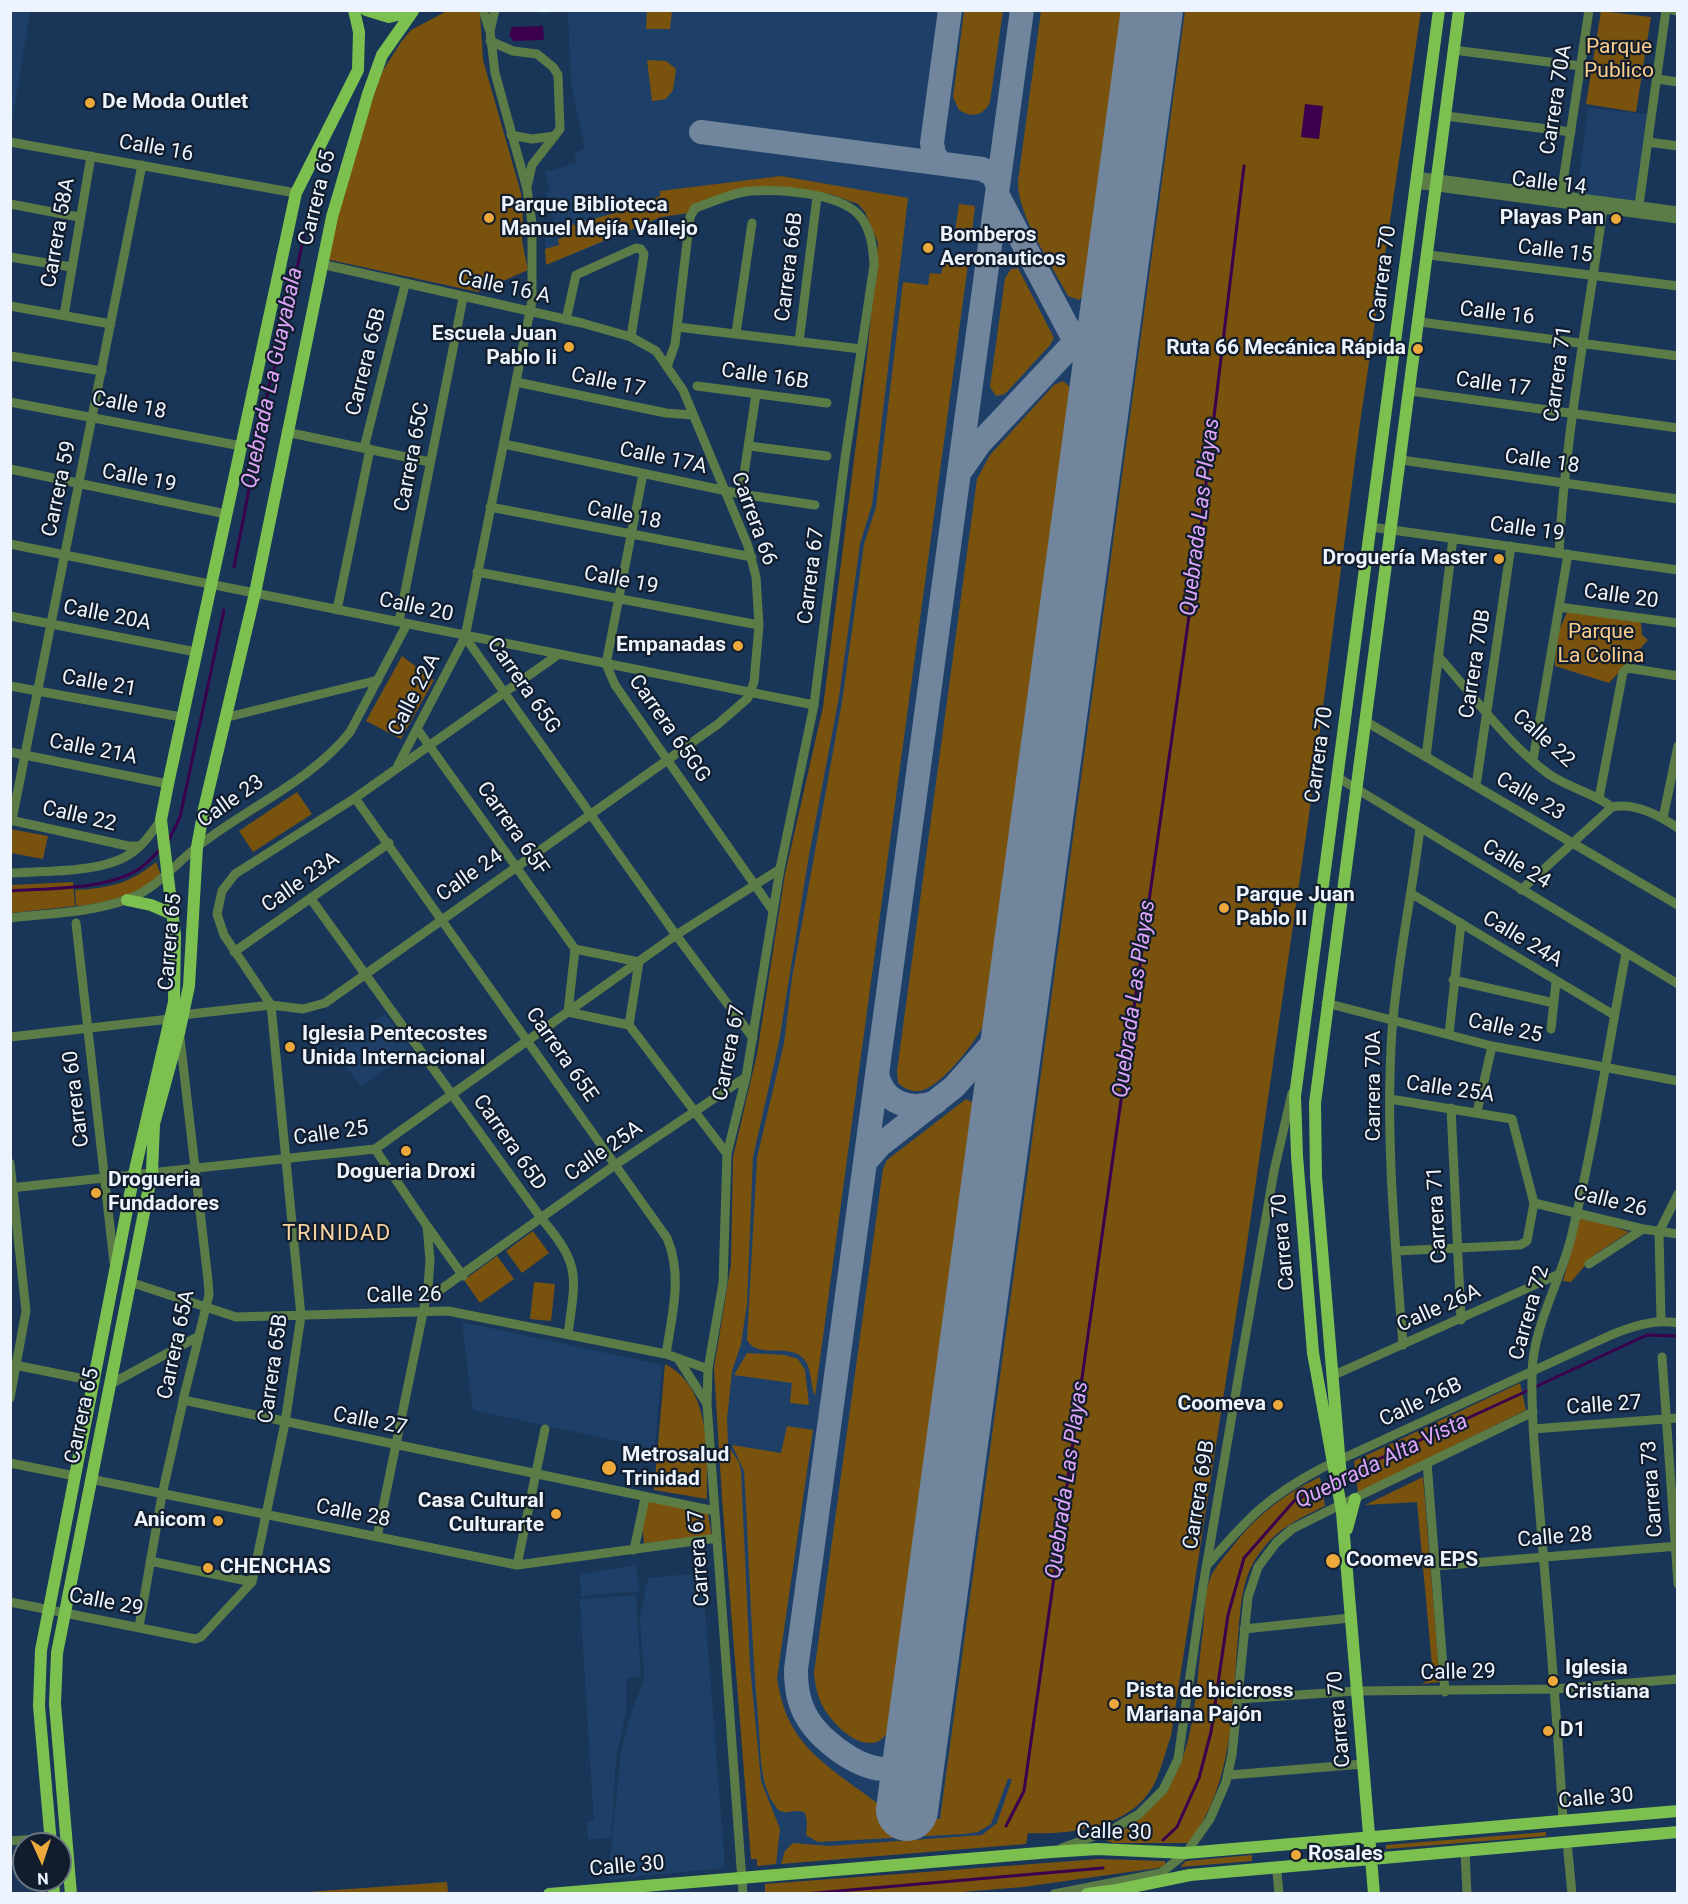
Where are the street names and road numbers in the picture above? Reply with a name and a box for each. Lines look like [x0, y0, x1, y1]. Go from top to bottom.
street label: Carrera 70A [1536, 43, 1578, 157]
street label: Calle 16 [117, 130, 195, 168]
street label: Carrera 65 [294, 148, 342, 248]
street label: Calle 14 [1510, 167, 1588, 201]
street label: Carrera 58A [37, 176, 81, 290]
street label: Carrera 66B [771, 211, 809, 323]
street label: Carrera 70 [1366, 224, 1402, 324]
street label: Calle 15 [1516, 235, 1594, 269]
street label: Calle 16 A [455, 266, 553, 310]
street label: Calle 16 [1458, 297, 1536, 331]
street label: Carrera 65B [341, 305, 393, 419]
street label: Carrera 71 [1540, 324, 1578, 424]
street label: Calle 16B [720, 358, 810, 396]
street label: Calle 17 [569, 363, 647, 403]
street label: Calle 17 [1454, 367, 1532, 403]
street label: Calle 18 [90, 386, 168, 426]
street label: Carrera 65C [390, 400, 436, 514]
street label: Calle 17A [617, 437, 709, 481]
street label: Carrera 59 [38, 439, 82, 539]
street label: Calle 18 [1503, 444, 1581, 480]
street label: Calle 19 [100, 459, 178, 499]
street label: Carrera 66 [725, 469, 781, 569]
street label: Calle 18 [585, 496, 663, 536]
street label: Calle 19 [1488, 512, 1566, 548]
street label: Carrera 67 [794, 526, 830, 626]
street label: Calle 19 [582, 561, 660, 601]
street label: Calle 20 [1582, 579, 1660, 615]
street label: Calle 20 [377, 588, 455, 628]
street label: Calle 20A [61, 595, 153, 637]
street label: Carrera 70B [1455, 608, 1497, 720]
street label: Carrera 65G [481, 633, 565, 739]
street label: Calle 22A [384, 650, 446, 740]
street label: Calle 21 [60, 665, 138, 703]
street label: Carrera 65GG [623, 670, 715, 788]
street label: Calle 22 [1507, 704, 1579, 774]
street label: Carrera 70 [1301, 705, 1339, 805]
street label: Calle 21A [47, 729, 139, 771]
street label: Calle 23 [1491, 767, 1569, 827]
street label: Calle 23 [193, 770, 269, 834]
street label: Carrera 65F [470, 777, 554, 881]
street label: Calle 22 [40, 796, 118, 838]
street label: Calle 24 [1477, 835, 1555, 895]
street label: Calle 24 [432, 844, 508, 908]
street label: Calle 23A [257, 847, 345, 919]
street label: Carrera 65 [154, 892, 188, 992]
street label: Calle 24A [1477, 906, 1567, 974]
street label: Carrera 65E [519, 1003, 603, 1107]
street label: Carrera 67 [708, 1003, 752, 1103]
street label: Calle 25 [1466, 1009, 1544, 1049]
street label: Carrera 70A [1362, 1031, 1388, 1141]
street label: Carrera 60 [59, 1049, 95, 1149]
street label: Calle 25A [1404, 1071, 1496, 1109]
street label: Carrera 65D [467, 1090, 551, 1196]
street label: Calle 25 [292, 1116, 370, 1152]
street label: Calle 25A [560, 1116, 648, 1188]
street label: Carrera 71 [1423, 1166, 1453, 1264]
street label: Calle 26 [1570, 1181, 1650, 1223]
street label: Carrera 70 [1267, 1192, 1301, 1292]
street label: Carrera 72 [1504, 1263, 1556, 1363]
street label: Calle 26A [1393, 1279, 1485, 1339]
street label: Calle 26 [366, 1283, 442, 1309]
street label: Carrera 65A [153, 1288, 201, 1402]
street label: Carrera 65B [254, 1313, 294, 1425]
street label: Carrera 65 [61, 1366, 105, 1466]
street label: Calle 26B [1376, 1373, 1466, 1433]
street label: Calle 27 [1566, 1391, 1642, 1421]
street label: Calle 27 [331, 1402, 409, 1442]
street label: Carrera 69B [1179, 1439, 1221, 1551]
street label: Carrera 73 [1637, 1440, 1669, 1538]
street label: Calle 28 [314, 1494, 392, 1534]
street label: Carrera 67 [684, 1509, 716, 1607]
street label: Calle 28 [1516, 1522, 1594, 1554]
street label: Calle 29 [67, 1583, 145, 1623]
street label: Calle 29 [1420, 1660, 1496, 1686]
street label: Carrera 70 [1323, 1669, 1357, 1769]
street label: Calle 30 [1557, 1783, 1635, 1815]
street label: Calle 30 [1076, 1820, 1152, 1846]
street label: Calle 30 [588, 1851, 666, 1883]

